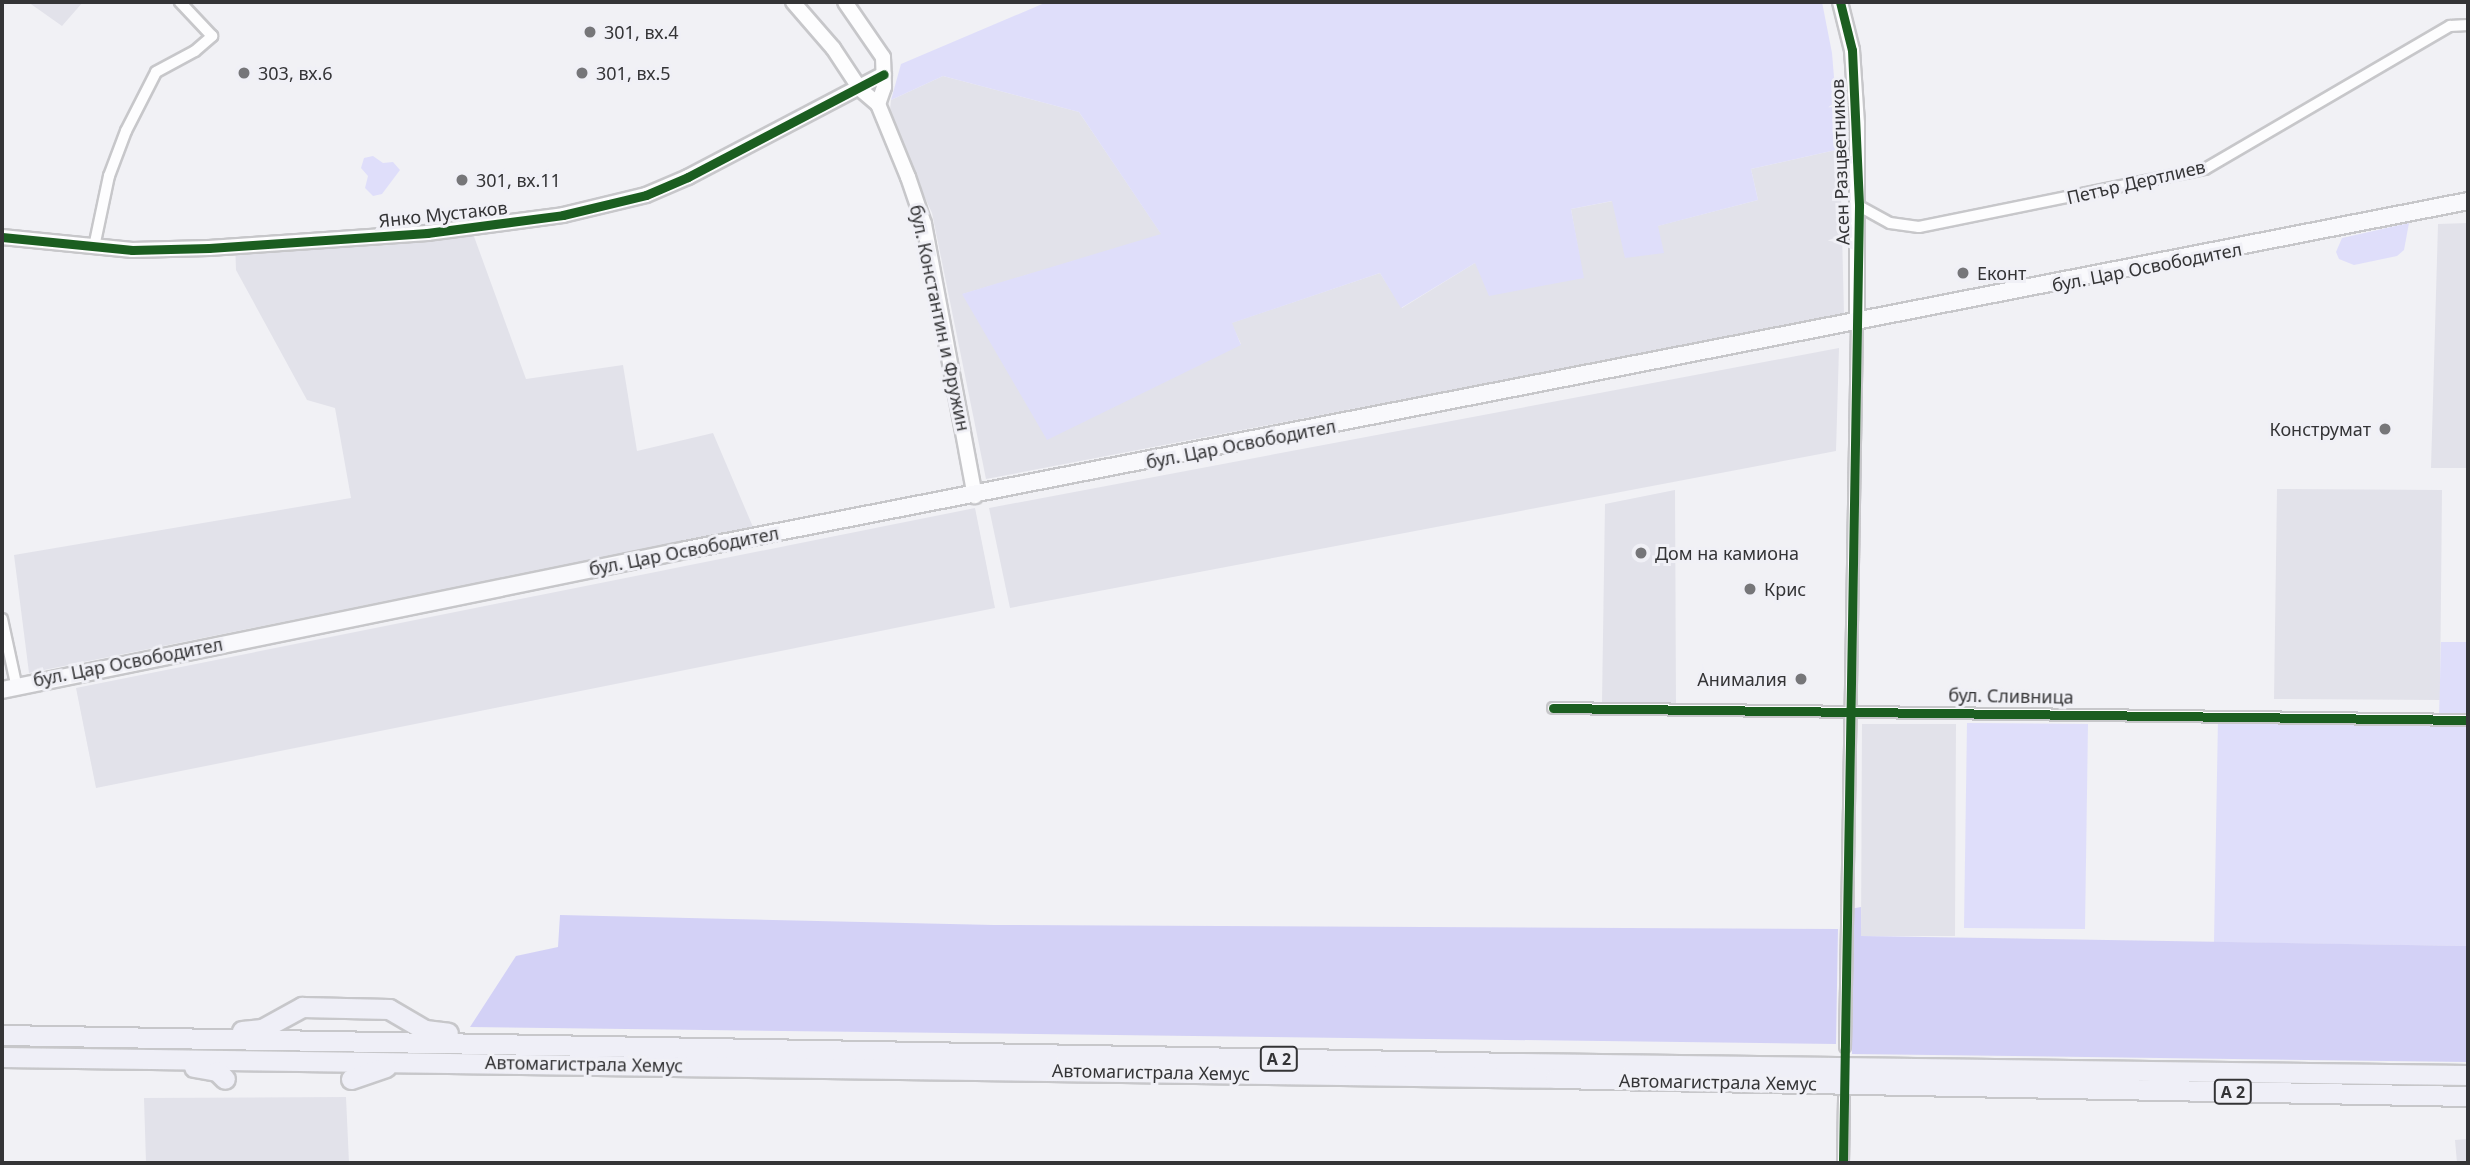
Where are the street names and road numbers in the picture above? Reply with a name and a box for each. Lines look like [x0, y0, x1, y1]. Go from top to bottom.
street label: Асен Разцветников [1826, 78, 1854, 246]
street label: Петър Дертлиев [2065, 156, 2207, 208]
street label: Янко Мустаков [378, 196, 508, 232]
street label: бул. Константин и Фружин [905, 203, 975, 433]
street label: бул. Цар Освободител [2050, 238, 2244, 296]
street label: бул. Цар Освободител [1144, 415, 1338, 473]
street label: бул. Цар Освободител [587, 522, 781, 580]
street label: бул. Цар Освободител [31, 633, 225, 691]
street label: бул. Сливница [1948, 684, 2074, 708]
road number: A 2 [1260, 1046, 1298, 1072]
street label: Автомагистрала Хемус [485, 1051, 683, 1077]
street label: Автомагистрала Хемус [1052, 1059, 1250, 1085]
street label: Автомагистрала Хемус [1619, 1069, 1817, 1095]
road number: A 2 [2214, 1080, 2252, 1104]

